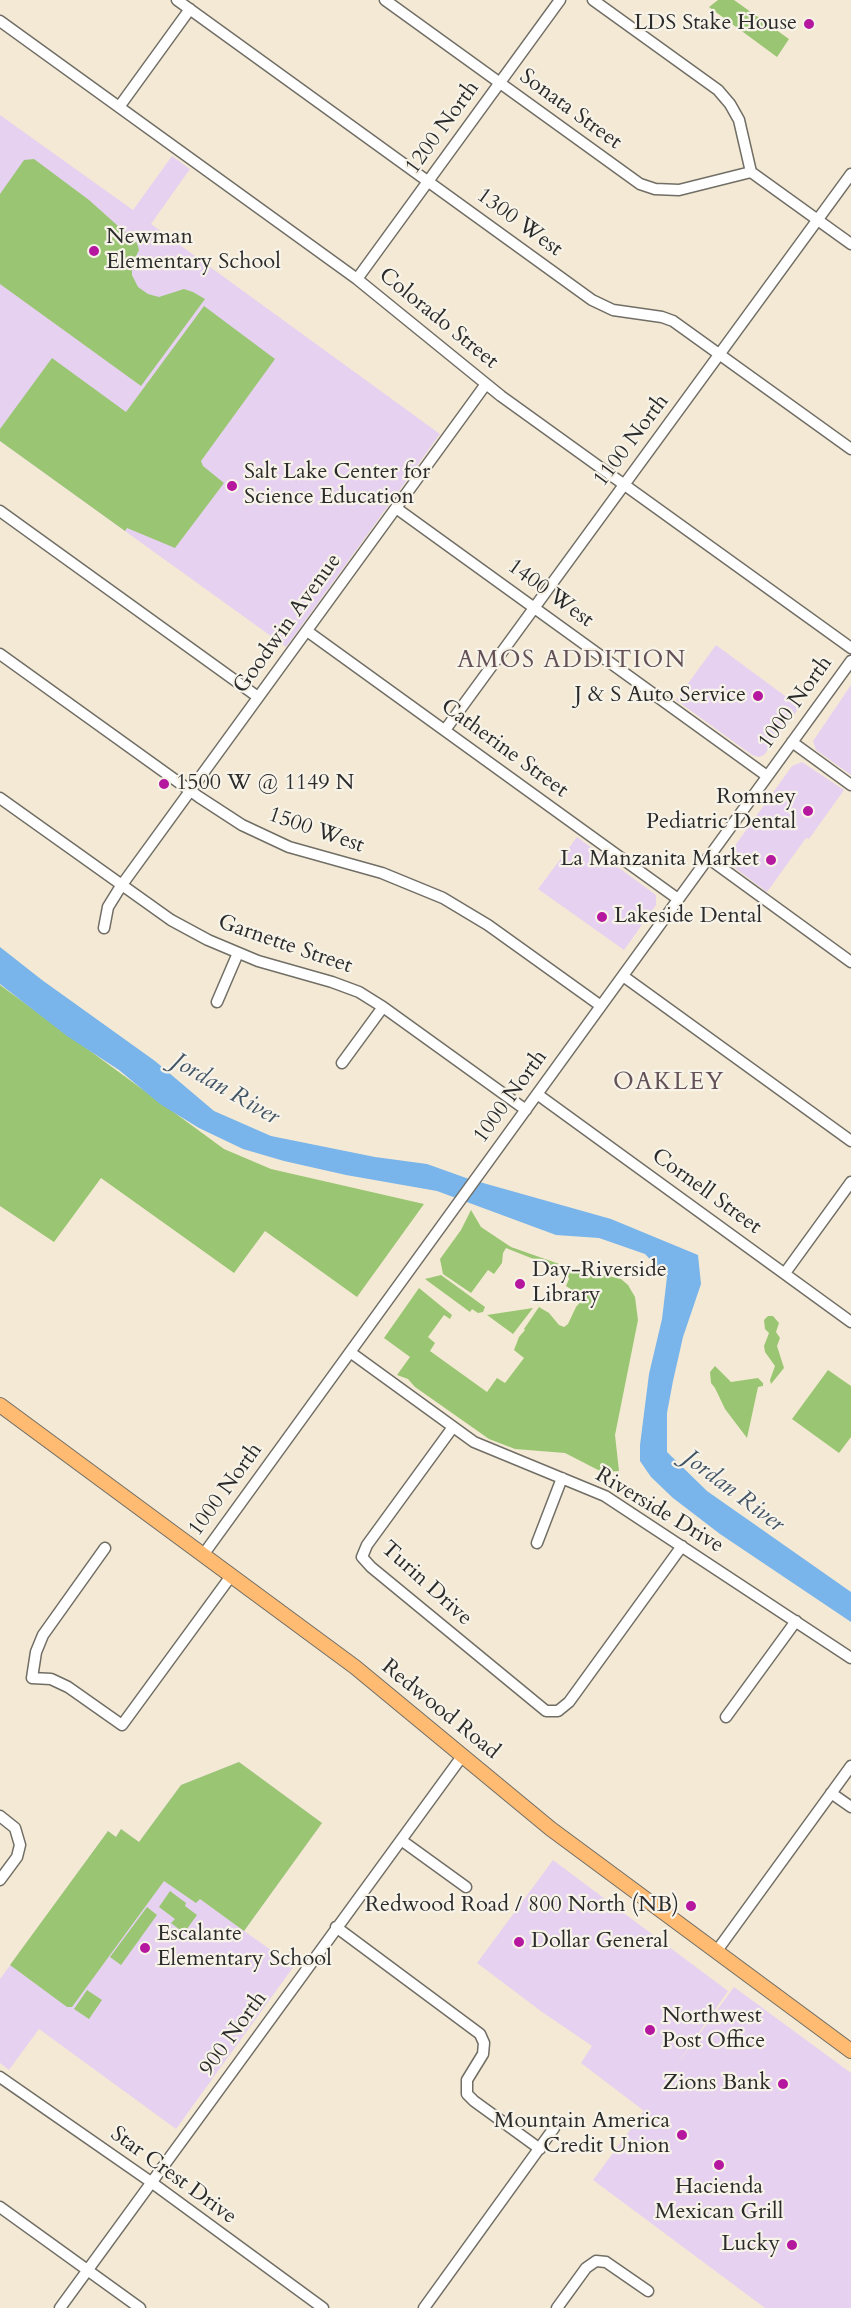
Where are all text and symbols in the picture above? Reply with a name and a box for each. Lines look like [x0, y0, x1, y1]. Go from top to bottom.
place label: LDS Stake House [634, 11, 797, 37]
marker: LDS Stake House [802, 17, 816, 31]
street label: Sonata Street [514, 64, 626, 156]
street label: 1200 North [400, 76, 486, 180]
street label: 1300 West [471, 183, 567, 263]
place label: Newman Elementary School [106, 225, 281, 276]
marker: Newman Elementary School [87, 244, 101, 258]
street label: Colorado Street [373, 263, 503, 375]
street label: 1100 North [589, 390, 675, 492]
place label: Salt Lake Center for Science Education [244, 460, 430, 512]
marker: Salt Lake Center for Science Education [225, 479, 239, 493]
street label: Goodwin Avenue [228, 549, 348, 699]
street label: 1400 West [502, 554, 598, 634]
district label: AMOS ADDITION [457, 647, 687, 675]
street label: 1000 North [753, 651, 839, 755]
place label: J & S Auto Service [575, 683, 746, 709]
marker: J & S Auto Service [751, 689, 765, 703]
street label: Catherine Street [435, 694, 573, 804]
place label: 1500 W @ 1149 N [176, 771, 354, 797]
marker: 1500 W @ 1149 N [157, 777, 171, 791]
place label: Romney Pediatric Dental [646, 785, 796, 836]
street label: 1500 West [265, 802, 367, 860]
marker: Romney Pediatric Dental [801, 804, 815, 818]
place label: La Manzanita Market [560, 847, 759, 873]
marker: La Manzanita Market [764, 853, 778, 867]
place label: Lakeside Dental [614, 904, 762, 930]
street label: Garnette Street [214, 910, 356, 980]
marker: Lakeside Dental [595, 910, 609, 924]
street label: 1000 North [468, 1045, 554, 1149]
water label: Jordan River [166, 1048, 284, 1132]
district label: OAKLEY [613, 1069, 725, 1097]
street label: Cornell Street [646, 1143, 766, 1241]
place label: Day-Riverside Library [532, 1258, 667, 1310]
marker: Day-Riverside Library [513, 1277, 527, 1291]
street label: 1000 North [183, 1438, 269, 1542]
water label: Jordan River [677, 1445, 789, 1539]
street label: Riverside Drive [590, 1462, 728, 1560]
street label: Turin Drive [375, 1536, 477, 1632]
street label: Redwood Road [376, 1654, 504, 1766]
place label: Redwood Road / 800 North (NB) [365, 1893, 679, 1919]
marker: Redwood Road / 800 North (NB) [684, 1899, 698, 1913]
place label: Escalante Elementary School [157, 1922, 332, 1974]
place label: Dollar General [531, 1929, 668, 1955]
marker: Dollar General [512, 1935, 526, 1949]
marker: Escalante Elementary School [138, 1941, 152, 1955]
street label: 900 North [195, 1987, 273, 2081]
place label: Northwest Post Office [662, 2004, 765, 2056]
marker: Northwest Post Office [643, 2023, 657, 2037]
place label: Zions Bank [663, 2071, 771, 2097]
marker: Zions Bank [776, 2077, 790, 2091]
place label: Mountain America Credit Union [494, 2109, 670, 2160]
street label: Star Crest Drive [105, 2121, 241, 2231]
marker: Mountain America Credit Union [675, 2128, 689, 2142]
marker: Hacienda Mexican Grill [712, 2158, 726, 2172]
place label: Hacienda Mexican Grill [655, 2175, 783, 2226]
place label: Lucky [721, 2232, 780, 2258]
marker: Lucky [785, 2238, 799, 2252]

